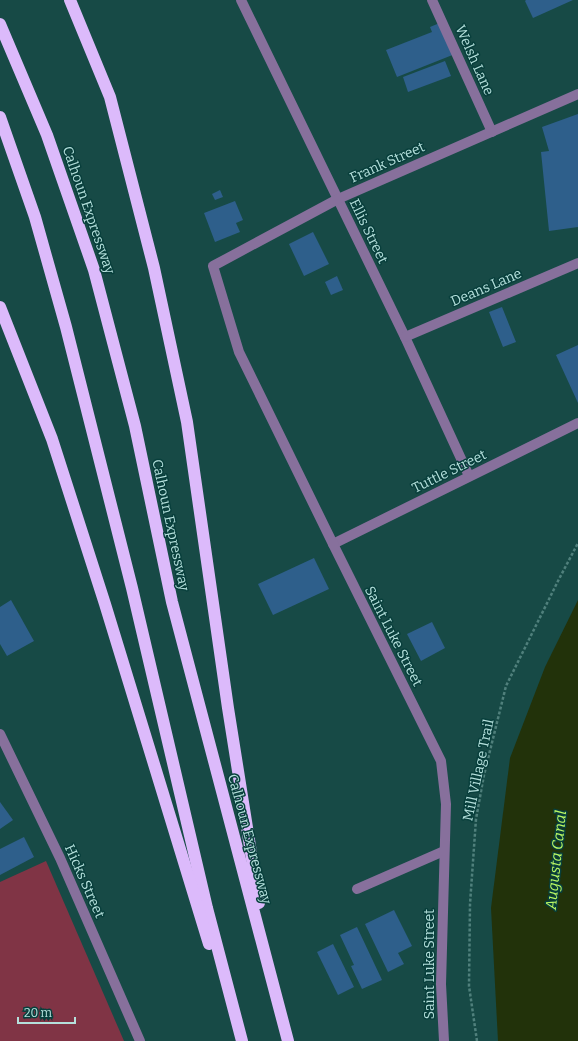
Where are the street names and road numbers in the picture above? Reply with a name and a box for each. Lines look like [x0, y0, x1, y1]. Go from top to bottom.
street label: Welsh Lane [452, 23, 498, 98]
street label: Frank Street [347, 138, 427, 187]
street label: Calhoun Expressway [59, 144, 119, 277]
street label: Ellis Street [346, 196, 392, 266]
street label: Deans Lane [448, 265, 524, 310]
street label: Tuttle Street [409, 446, 489, 497]
street label: Calhoun Expressway [148, 458, 193, 593]
street label: Saint Luke Street [361, 583, 426, 689]
street label: Mill Village Trail [459, 718, 498, 823]
street label: Calhoun Expressway [224, 772, 275, 907]
street label: Hicks Street [61, 842, 108, 921]
street label: Saint Luke Street [421, 909, 438, 1019]

